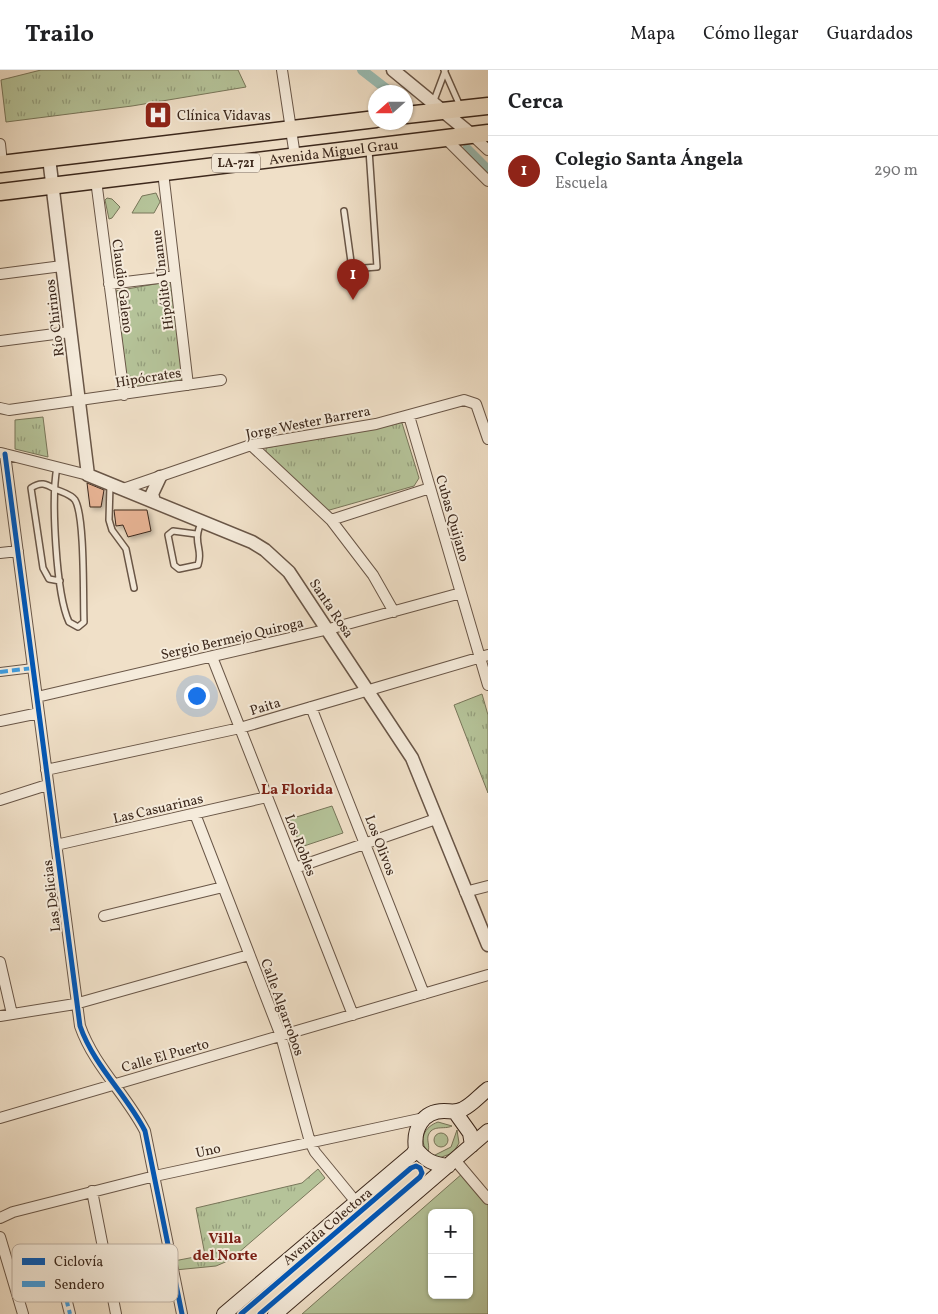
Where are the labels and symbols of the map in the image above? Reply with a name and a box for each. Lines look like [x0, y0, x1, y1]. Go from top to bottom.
north arrow [368, 85, 413, 130]
hospital icon: Clínica Vidavas [143, 100, 173, 130]
place label: Clínica Vidavas [177, 107, 271, 126]
street label: Avenida Miguel Grau [268, 136, 400, 170]
road number: LA-721 [212, 154, 260, 172]
street label: Hipólito Unanue [148, 228, 179, 331]
street label: Claudio Galeno [106, 238, 137, 334]
pin: 1 [337, 259, 369, 300]
street label: Río Chirinos [41, 278, 70, 357]
street label: Hipócrates [114, 364, 183, 393]
street label: Jorge Wester Barrera [244, 402, 372, 445]
street label: Cubas Quijano [430, 473, 473, 564]
street label: Santa Rosa [304, 576, 358, 642]
street label: Sergio Bermejo Quiroga [159, 614, 306, 665]
your location [184, 683, 210, 709]
street label: Paita [248, 694, 283, 721]
district label: La Florida [261, 780, 333, 801]
street label: Las Casuarinas [111, 790, 205, 829]
street label: Los Robles [279, 812, 320, 879]
street label: Los Olivos [359, 813, 400, 879]
street label: Las Delicias [39, 859, 66, 933]
street label: Calle Algarrobos [255, 956, 308, 1059]
street label: Calle El Puerto [120, 1035, 211, 1078]
street label: Uno [194, 1140, 223, 1163]
street label: Avenida Colectora [279, 1184, 377, 1270]
district label: Villa del Norte [193, 1229, 258, 1267]
legend [12, 1244, 178, 1302]
text: Ciclovía [54, 1253, 103, 1272]
text: Sendero [54, 1276, 105, 1295]

